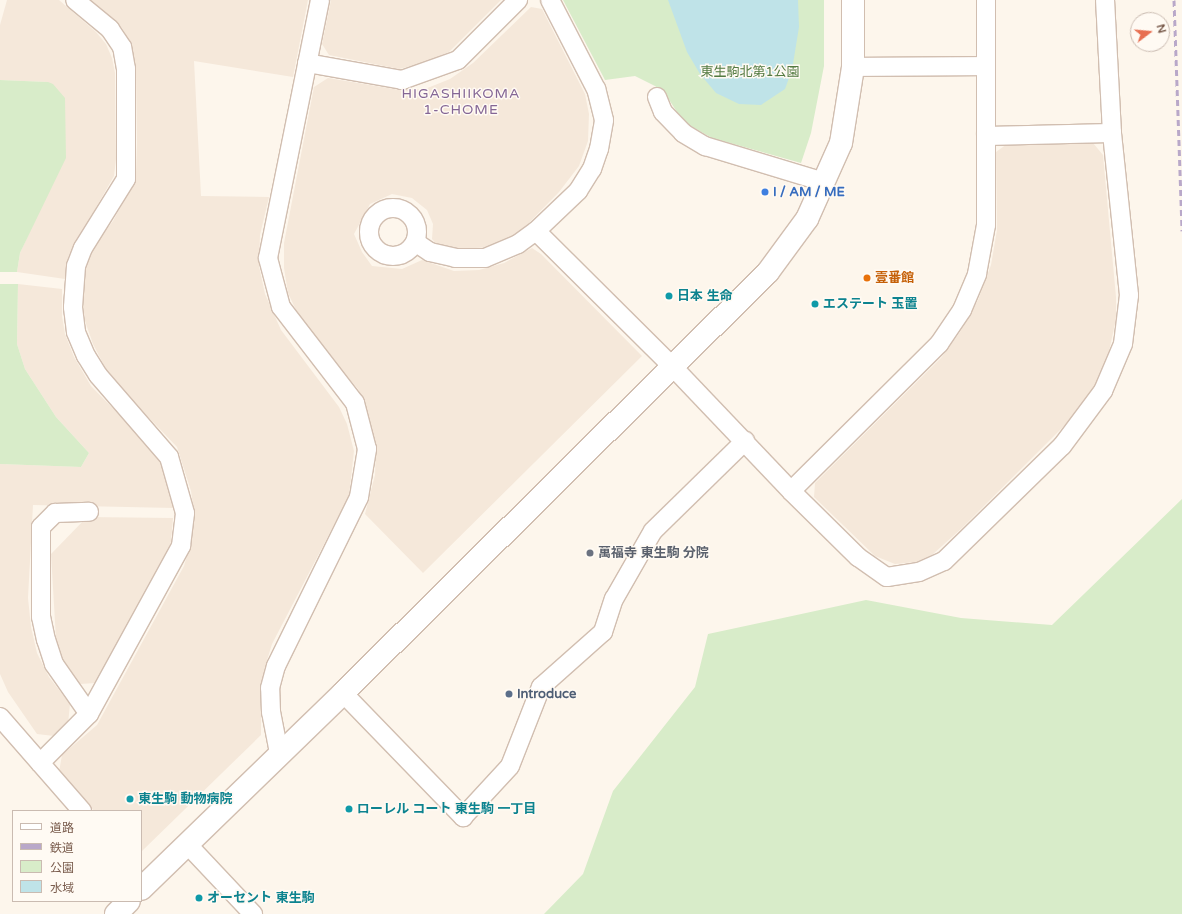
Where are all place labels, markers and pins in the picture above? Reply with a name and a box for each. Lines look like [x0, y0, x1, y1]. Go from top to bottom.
place label: I / AM / ME [773, 184, 845, 200]
marker: I / AM / ME [760, 187, 770, 197]
place label: 壹番館 [875, 270, 914, 286]
marker: 壹番館 [862, 273, 872, 283]
place label: 日本 生命 [677, 288, 732, 304]
marker: 日本 生命 [664, 291, 674, 301]
place label: エステート 玉置 [823, 296, 917, 312]
marker: エステート 玉置 [810, 299, 820, 309]
place label: 萬福寺 東生駒 分院 [598, 545, 709, 561]
marker: 萬福寺 東生駒 分院 [585, 548, 595, 558]
place label: Introduce [517, 686, 576, 702]
marker: Introduce [504, 689, 514, 699]
place label: 東生駒 動物病院 [138, 791, 232, 807]
marker: 東生駒 動物病院 [125, 794, 135, 804]
place label: ローレル コート 東生駒 一丁目 [357, 801, 536, 817]
marker: ローレル コート 東生駒 一丁目 [344, 804, 354, 814]
place label: オーセント 東生駒 [207, 890, 314, 906]
marker: オーセント 東生駒 [194, 893, 204, 903]

